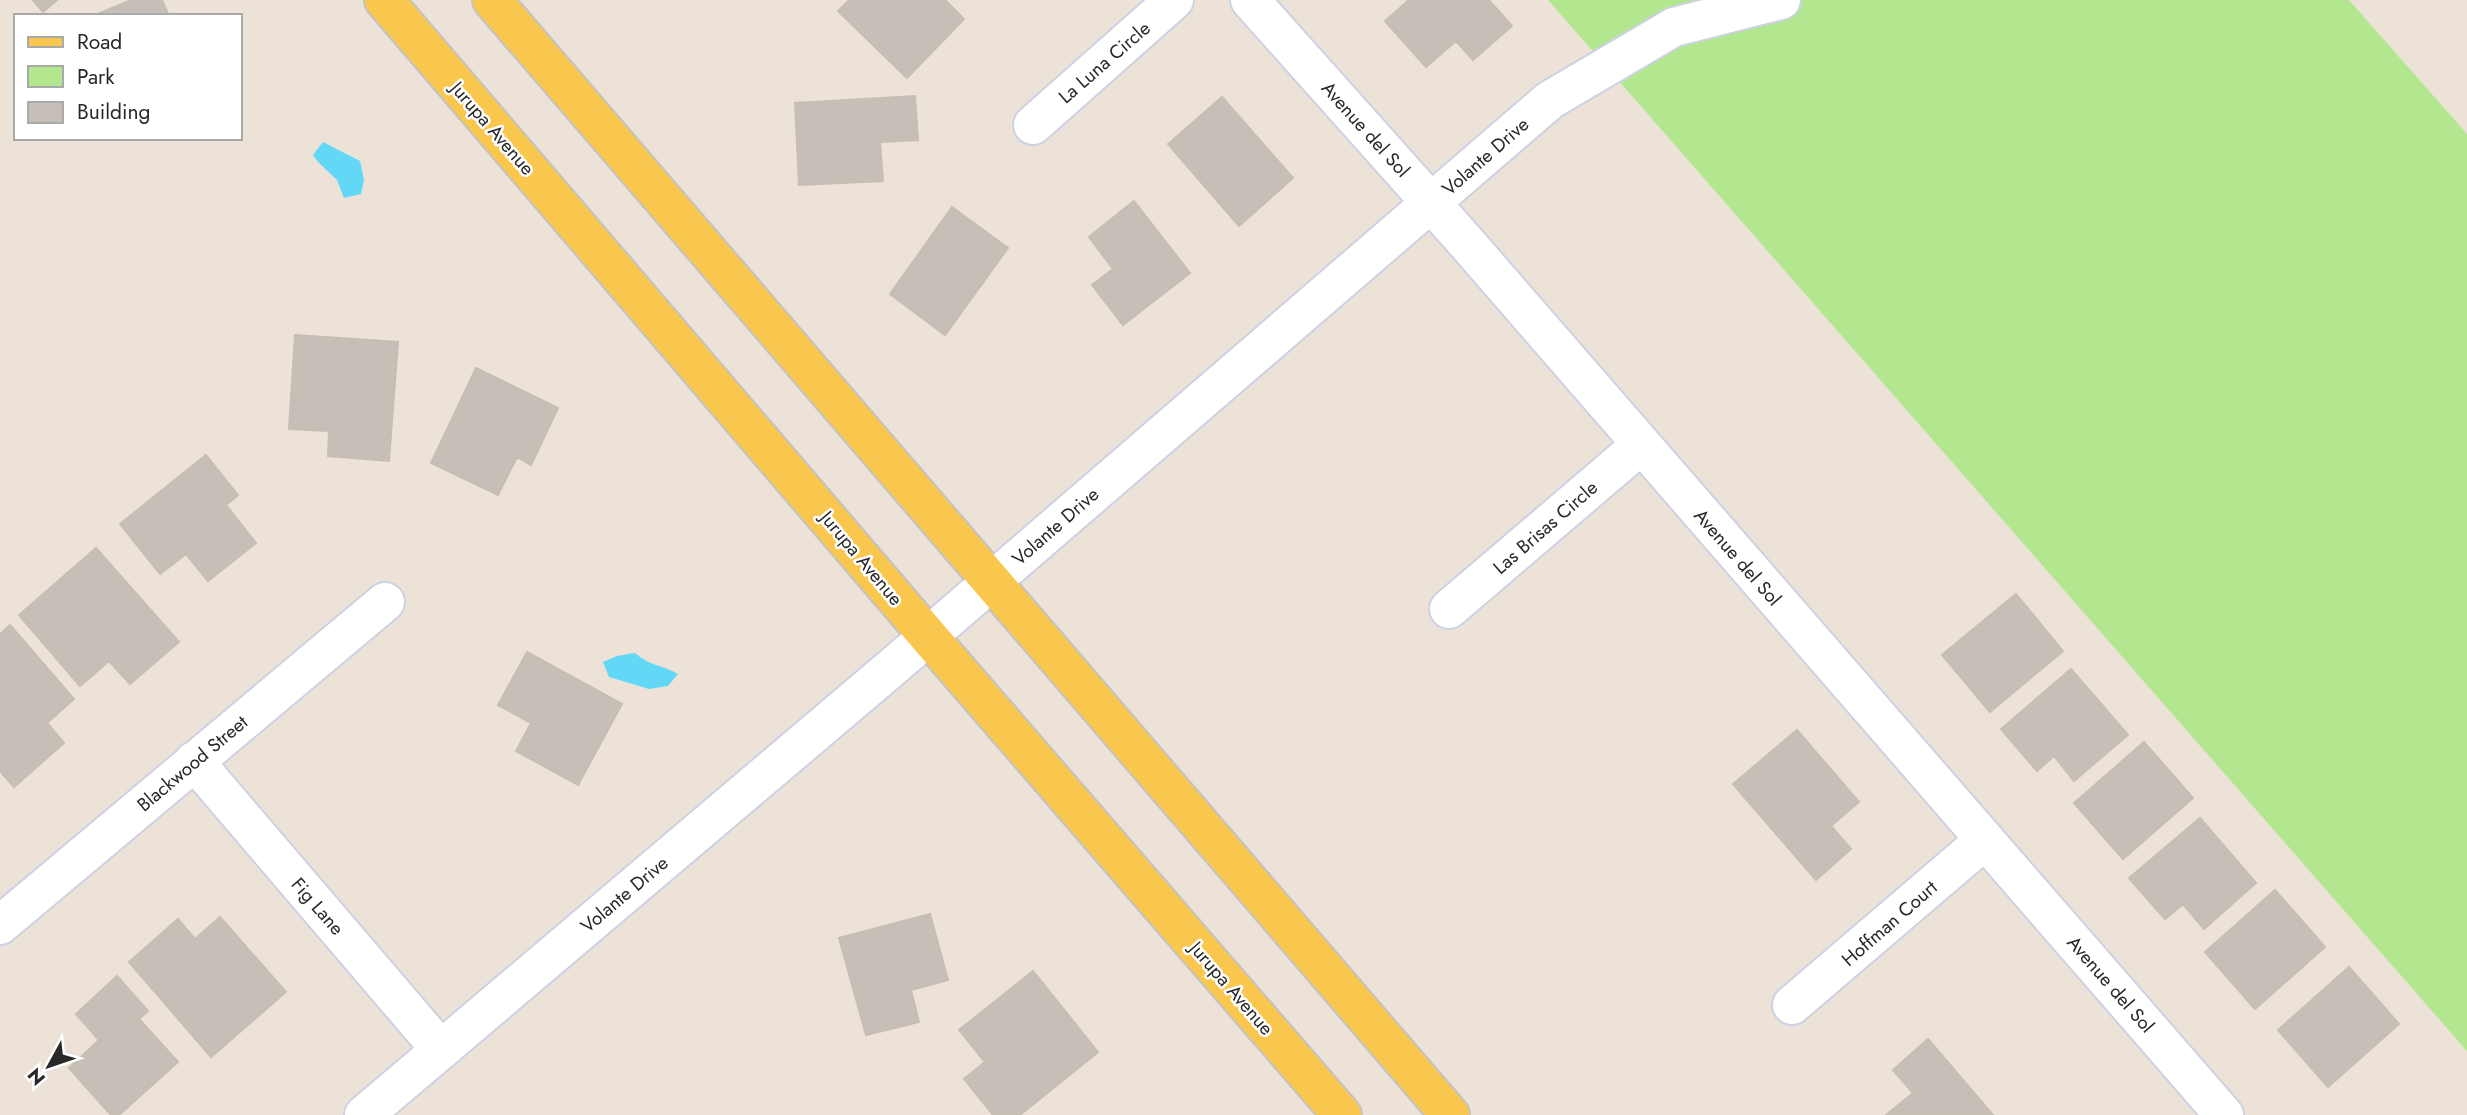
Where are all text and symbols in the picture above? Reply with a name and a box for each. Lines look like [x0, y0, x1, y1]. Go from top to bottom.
legend [14, 14, 242, 140]
street label: La Luna Circle [1053, 15, 1156, 110]
text: Road [77, 27, 122, 57]
text: Park [77, 62, 115, 92]
street label: Jurupa Avenue [442, 73, 541, 181]
street label: Avenue del Sol [1315, 75, 1416, 183]
text: Building [77, 97, 150, 127]
street label: Volante Drive [1436, 111, 1535, 202]
street label: Las Brisas Circle [1487, 474, 1604, 580]
street label: Volante Drive [1006, 481, 1105, 572]
street label: Jurupa Avenue [812, 503, 909, 612]
street label: Avenue del Sol [1688, 503, 1787, 612]
street label: Blackwood Street [131, 709, 254, 818]
street label: Volante Drive [575, 849, 674, 939]
street label: Fig Lane [285, 872, 350, 941]
street label: Hoffman Court [1836, 874, 1943, 973]
street label: Avenue del Sol [2061, 930, 2160, 1039]
street label: Jurupa Avenue [1181, 933, 1280, 1041]
north arrow [14, 1031, 84, 1101]
text: N [21, 1062, 52, 1091]

